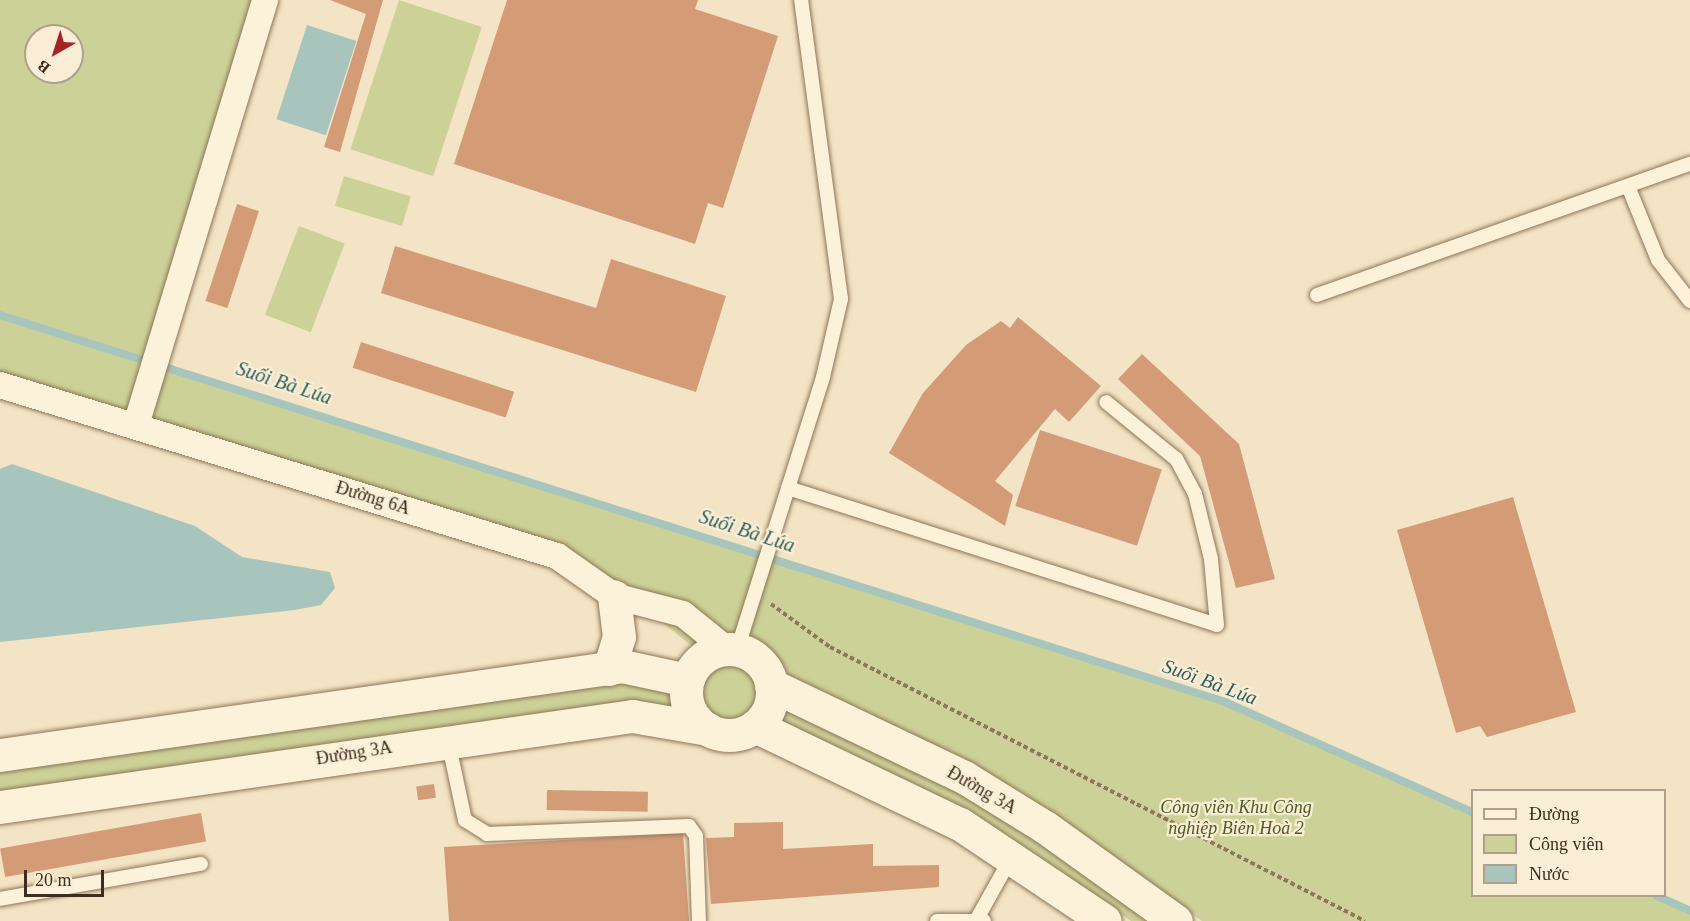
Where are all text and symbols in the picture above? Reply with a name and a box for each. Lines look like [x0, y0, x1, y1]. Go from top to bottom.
north arrow [24, 24, 84, 84]
text: B [34, 57, 53, 77]
water label: Suối Bà Lúa [233, 356, 335, 410]
street label: Đường 6A [333, 476, 413, 520]
water label: Suối Bà Lúa [696, 504, 798, 558]
water label: Suối Bà Lúa [1159, 654, 1261, 710]
street label: Đường 3A [314, 736, 394, 770]
street label: Đường 3A [943, 761, 1021, 819]
legend [1471, 789, 1666, 897]
park label: Công viên Khu Công nghiệp Biên Hoà 2 [1160, 797, 1312, 840]
text: Đường [1529, 804, 1579, 824]
text: Công viên [1529, 834, 1604, 854]
scale bar [27, 858, 106, 896]
text: Nước [1529, 864, 1569, 884]
text: 20 m [35, 870, 72, 890]

